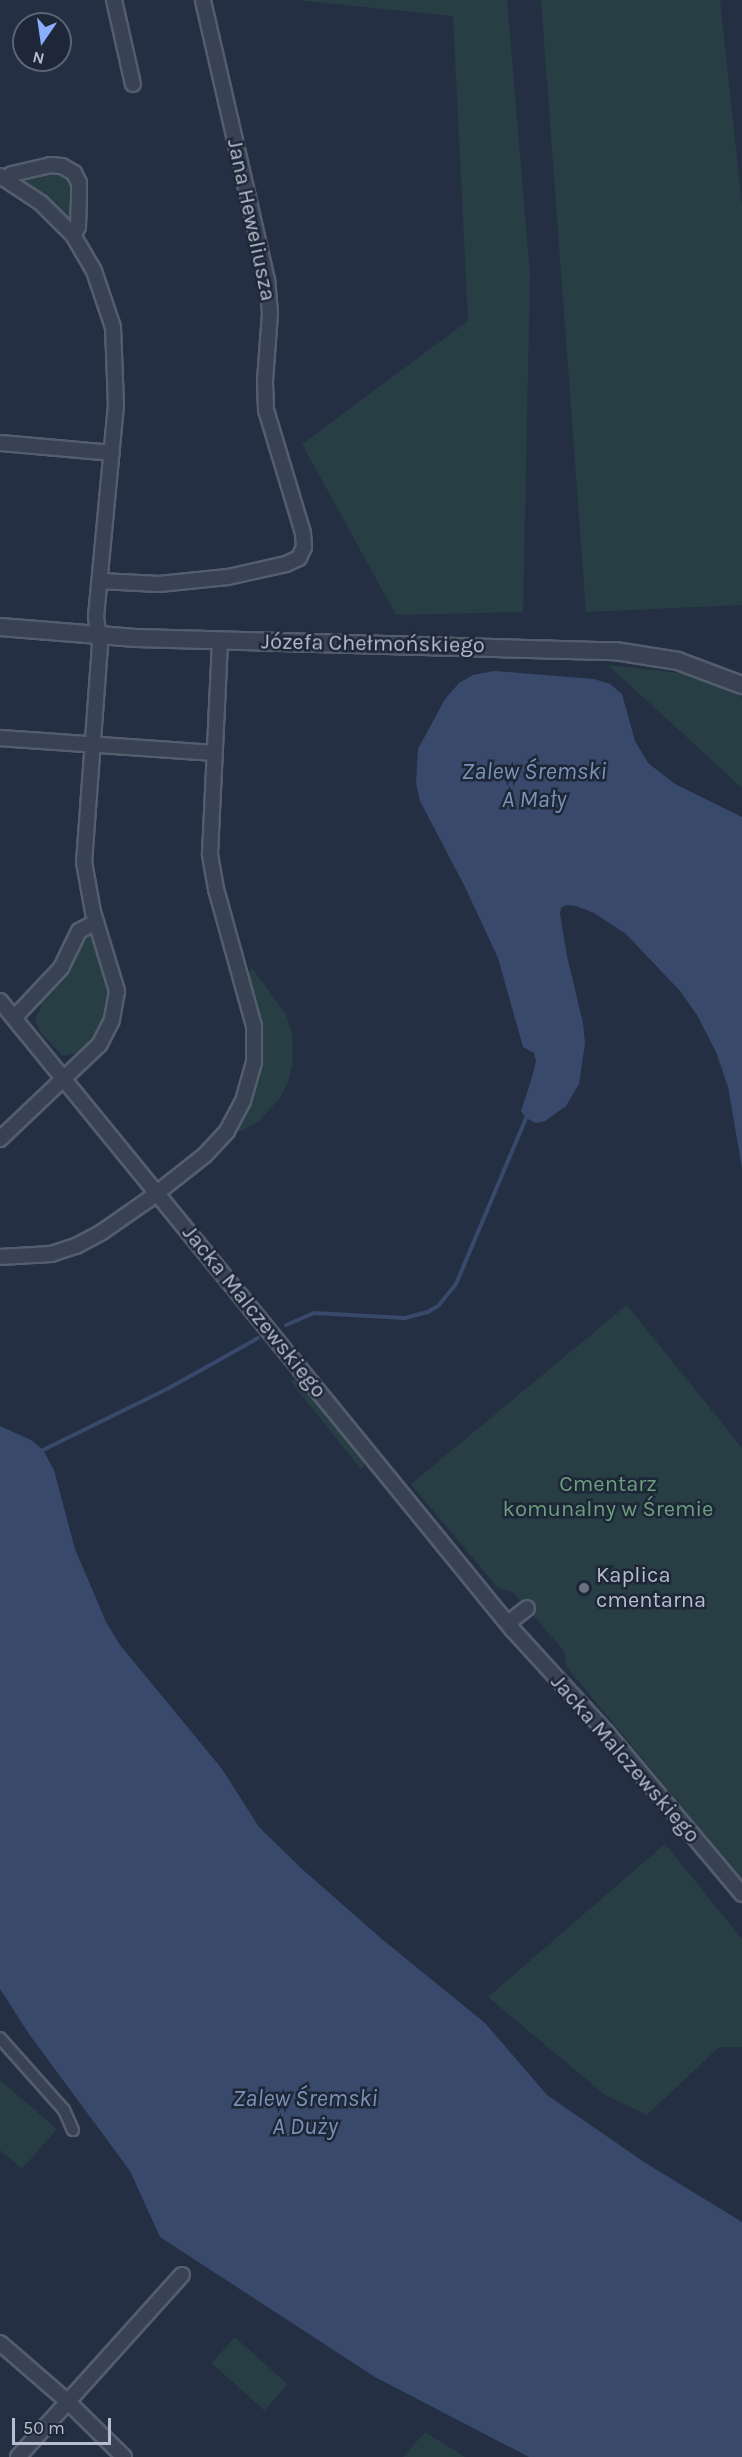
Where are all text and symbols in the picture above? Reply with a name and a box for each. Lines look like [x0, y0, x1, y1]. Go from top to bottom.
north arrow [12, 12, 72, 72]
text: N [31, 48, 46, 69]
street label: Jana Heweliusza [221, 137, 281, 303]
street label: Józefa Chełmońskiego [261, 629, 485, 659]
water label: Zalew Śremski A Mały [461, 758, 607, 814]
street label: Jacka Malczewskiego [176, 1220, 332, 1404]
park label: Cmentarz komunalny w Śremie [503, 1471, 713, 1522]
place label: Kaplica cmentarna [596, 1562, 706, 1614]
marker: Kaplica cmentarna [577, 1581, 591, 1595]
street label: Jacka Malczewskiego [545, 1669, 705, 1849]
water label: Zalew Śremski A Duży [232, 2085, 378, 2141]
scale bar [15, 2406, 114, 2444]
text: 50 m [23, 2417, 65, 2439]

